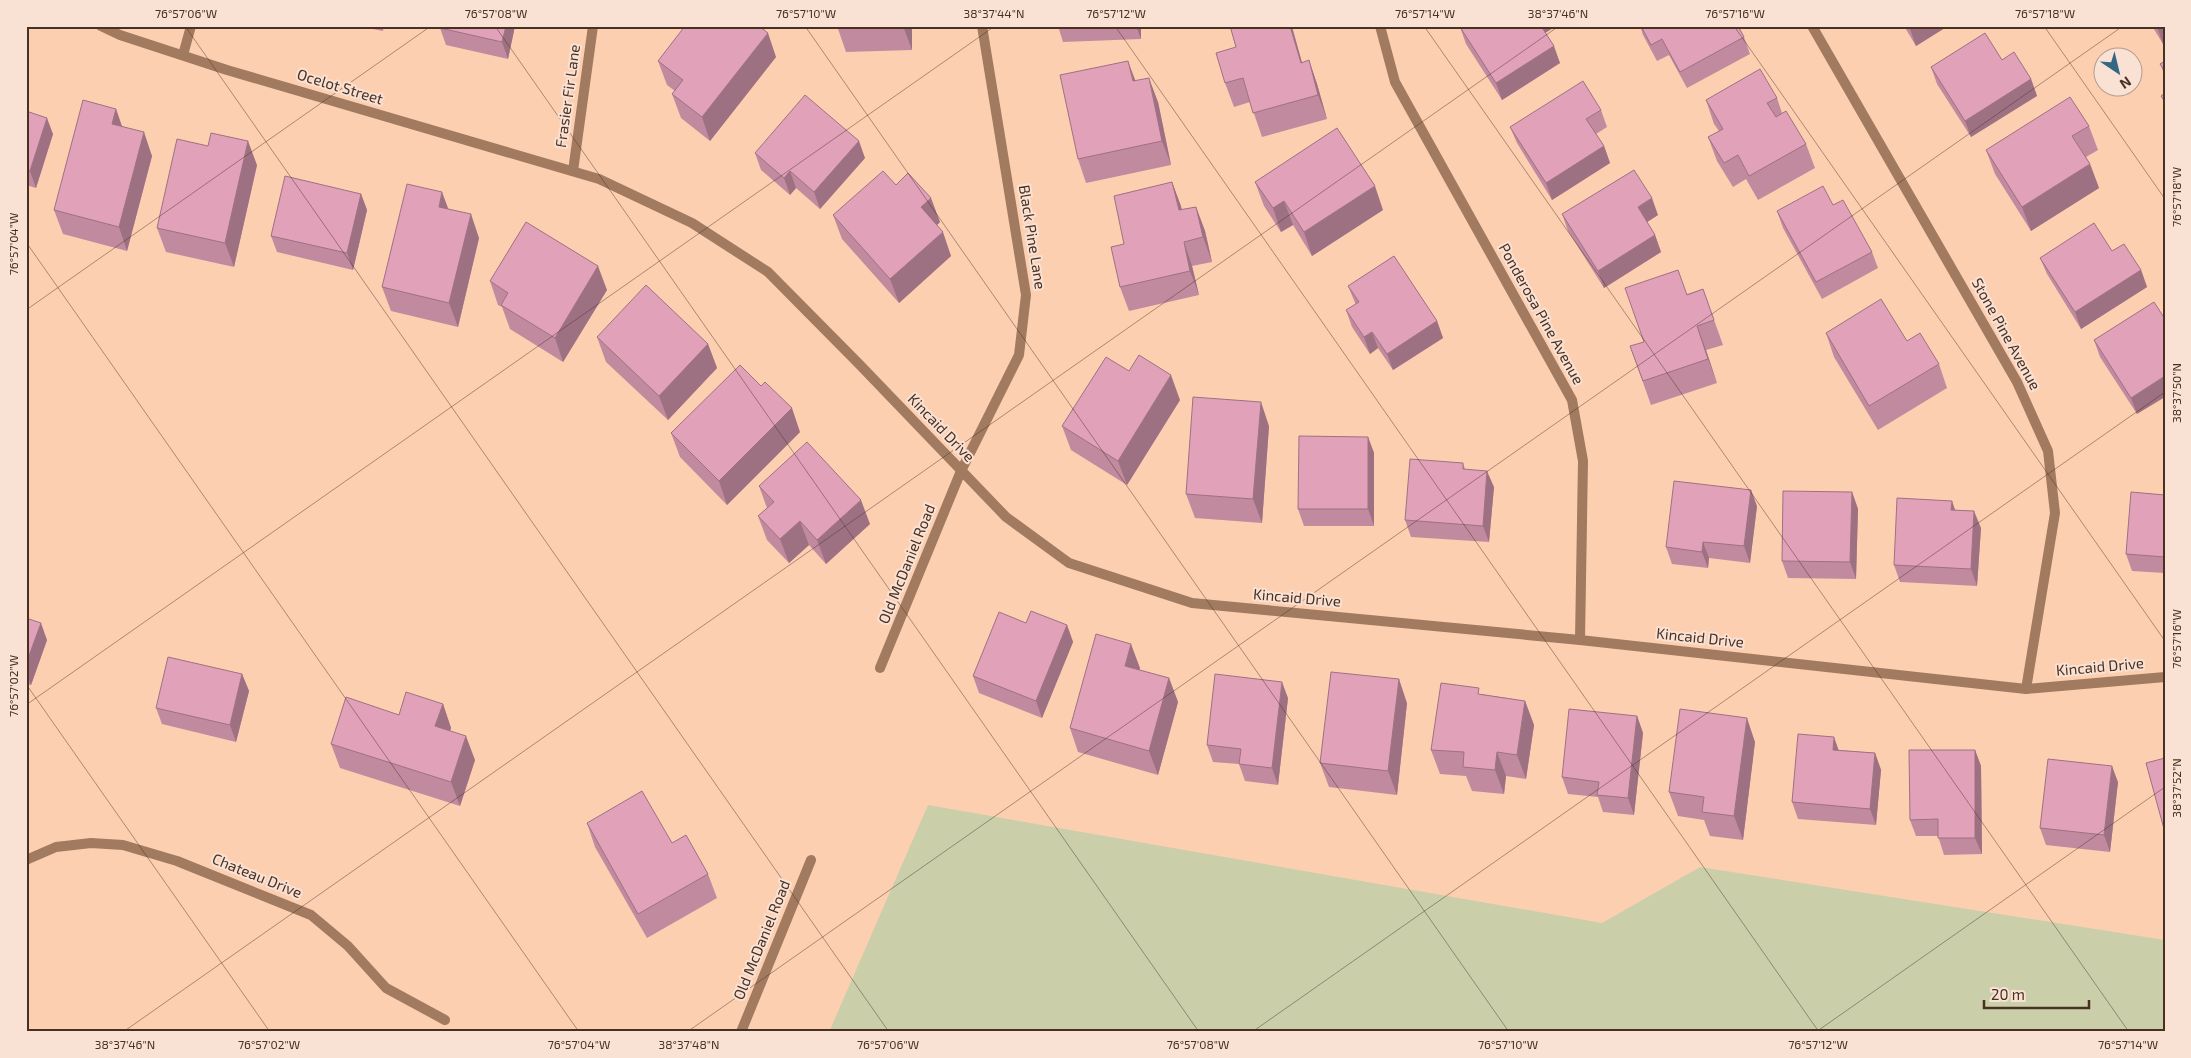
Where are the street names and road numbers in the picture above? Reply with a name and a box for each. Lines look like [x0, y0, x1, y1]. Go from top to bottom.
street label: Frasier Fir Lane [551, 43, 583, 149]
street label: Ocelot Street [295, 64, 386, 108]
street label: Black Pine Lane [1016, 183, 1050, 290]
street label: Ponderosa Pine Avenue [1496, 240, 1588, 387]
street label: Stone Pine Avenue [1969, 274, 2045, 393]
street label: Kincaid Drive [905, 389, 979, 465]
street label: Old McDaniel Road [874, 501, 938, 626]
street label: Kincaid Drive [1252, 584, 1342, 610]
street label: Kincaid Drive [1655, 623, 1745, 651]
street label: Kincaid Drive [2055, 653, 2145, 679]
street label: Chateau Drive [210, 849, 305, 901]
street label: Old McDaniel Road [729, 877, 793, 1002]

